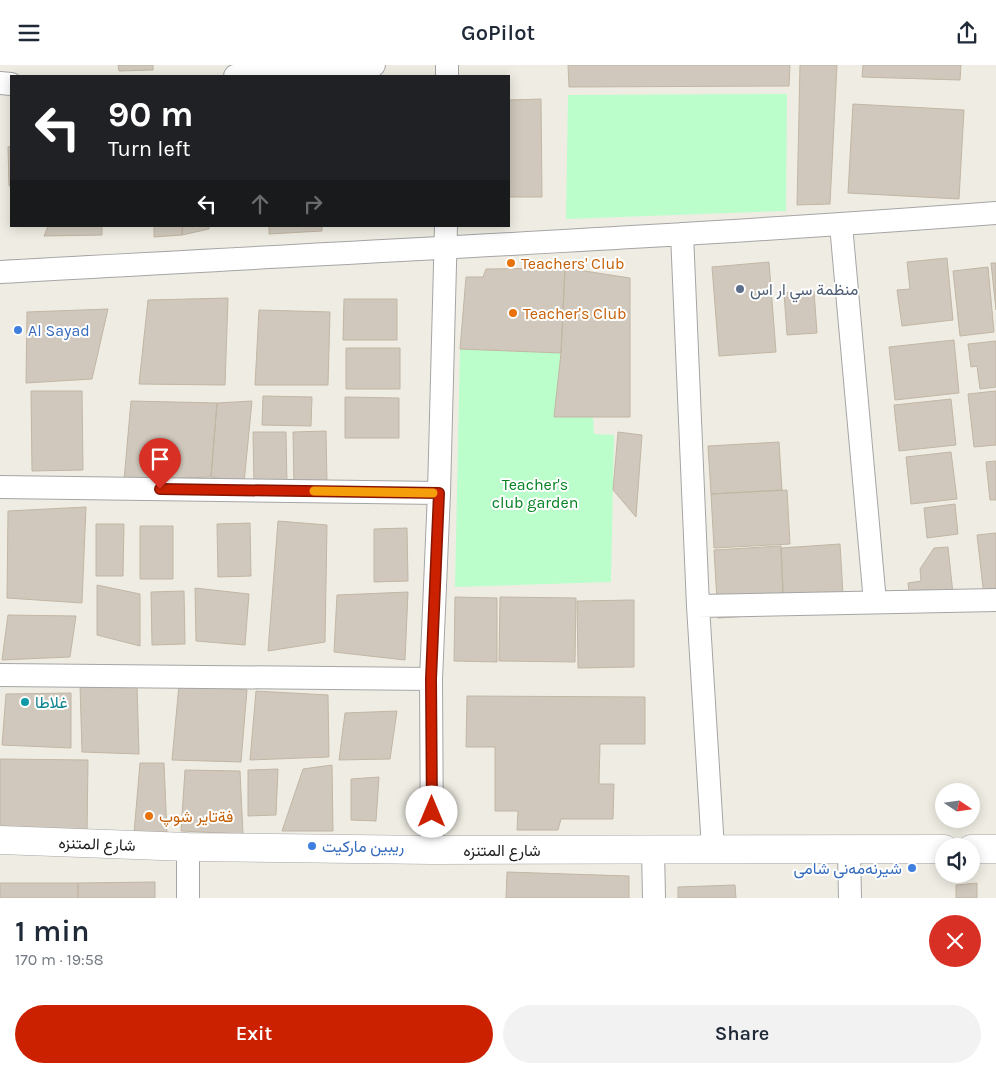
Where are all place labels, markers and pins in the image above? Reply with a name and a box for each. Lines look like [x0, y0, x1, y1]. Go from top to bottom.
place label: Teachers' Club [521, 254, 625, 273]
marker: Teachers' Club [505, 257, 517, 269]
place label: منظمة سي ار اس [750, 280, 858, 303]
marker: منظمة سي ار اس [734, 283, 746, 295]
place label: Teacher's Club [523, 304, 627, 323]
marker: Teacher's Club [507, 307, 519, 319]
place label: Al Sayad [28, 321, 90, 340]
marker: Al Sayad [12, 324, 24, 336]
pin [139, 438, 181, 489]
place label: غلاطا [35, 693, 68, 712]
marker: غلاطا [19, 696, 31, 708]
place label: فةتاير شوپ [159, 807, 233, 828]
marker: فةتاير شوپ [143, 810, 155, 822]
place label: ريبين ماركيت [322, 837, 404, 857]
marker: ريبين ماركيت [306, 840, 318, 852]
place label: شیرنەمەنی شامی [793, 859, 902, 879]
marker: شیرنەمەنی شامی [906, 862, 918, 874]

